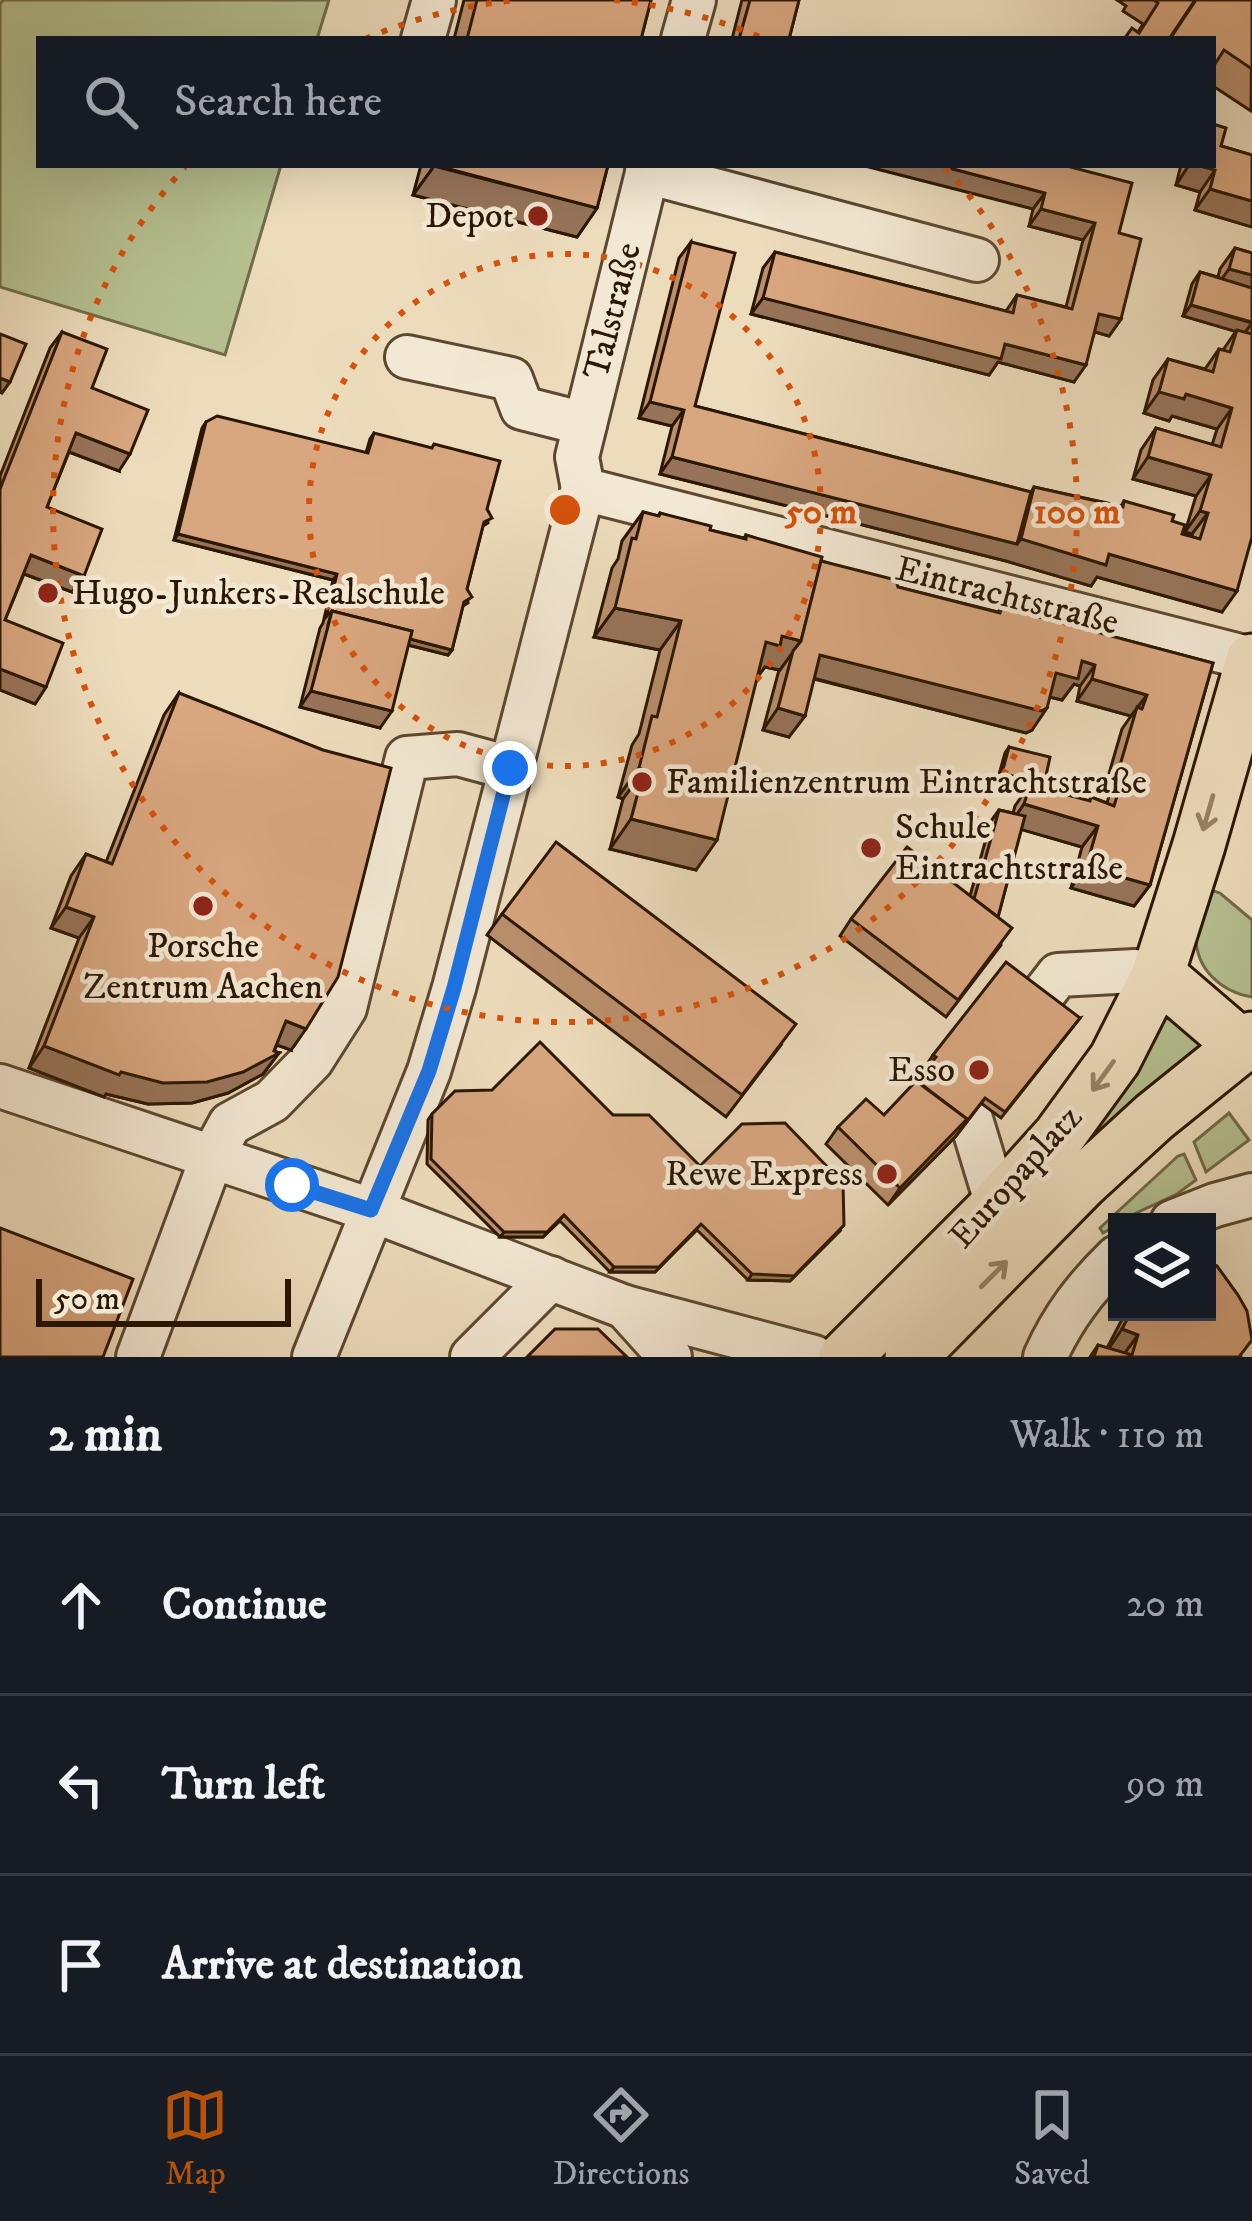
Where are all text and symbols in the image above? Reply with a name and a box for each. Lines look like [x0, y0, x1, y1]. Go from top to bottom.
search box [36, 36, 1216, 168]
icon: search [78, 69, 144, 135]
text: Search here [174, 74, 382, 130]
place label: Depot [425, 194, 514, 239]
marker: Depot [525, 203, 551, 229]
street label: Talstraße [574, 238, 652, 384]
centre of rings [544, 489, 586, 531]
text: 50 m [784, 490, 857, 535]
text: 100 m [1034, 490, 1120, 535]
street label: Eintrachtstraße [891, 547, 1123, 645]
place label: Hugo-Junkers-Realschule [72, 571, 445, 616]
marker: Hugo-Junkers-Realschule [35, 580, 61, 606]
route end [483, 741, 537, 795]
place label: Familienzentrum Eintrachtstraße [666, 760, 1147, 805]
marker: Familienzentrum Eintrachtstraße [629, 769, 655, 795]
one-way arrow [1196, 793, 1218, 831]
place label: Schule Eintrachtstraße [895, 805, 1123, 891]
marker: Schule Eintrachtstraße [858, 835, 884, 861]
marker: Porsche Zentrum Aachen [190, 893, 216, 919]
place label: Porsche Zentrum Aachen [83, 924, 323, 1010]
place label: Esso [888, 1048, 955, 1093]
marker: Esso [966, 1057, 992, 1083]
one-way arrow [1090, 1060, 1116, 1092]
street label: Europaplatz [940, 1095, 1093, 1258]
place label: Rewe Express [665, 1152, 863, 1197]
route start [265, 1158, 319, 1212]
marker: Rewe Express [874, 1161, 900, 1187]
map controls [1108, 1213, 1216, 1321]
button: layers [1108, 1213, 1216, 1321]
one-way arrow [979, 1260, 1008, 1289]
scale bar [36, 1273, 291, 1326]
text: 50 m [54, 1279, 120, 1320]
text: 2 min [48, 1403, 162, 1467]
text: Walk · 110 m [1010, 1411, 1204, 1460]
icon: ahead [48, 1572, 114, 1638]
text: Continue [162, 1577, 327, 1633]
text: 20 m [1126, 1580, 1204, 1629]
icon: left [48, 1752, 114, 1818]
text: Turn left [162, 1757, 325, 1813]
text: 90 m [1126, 1760, 1204, 1809]
icon: arrive [48, 1932, 114, 1998]
text: Arrive at destination [162, 1937, 523, 1993]
tab: Map [162, 2082, 228, 2195]
tab: Directions [553, 2082, 689, 2195]
tab: Saved [1014, 2082, 1090, 2195]

